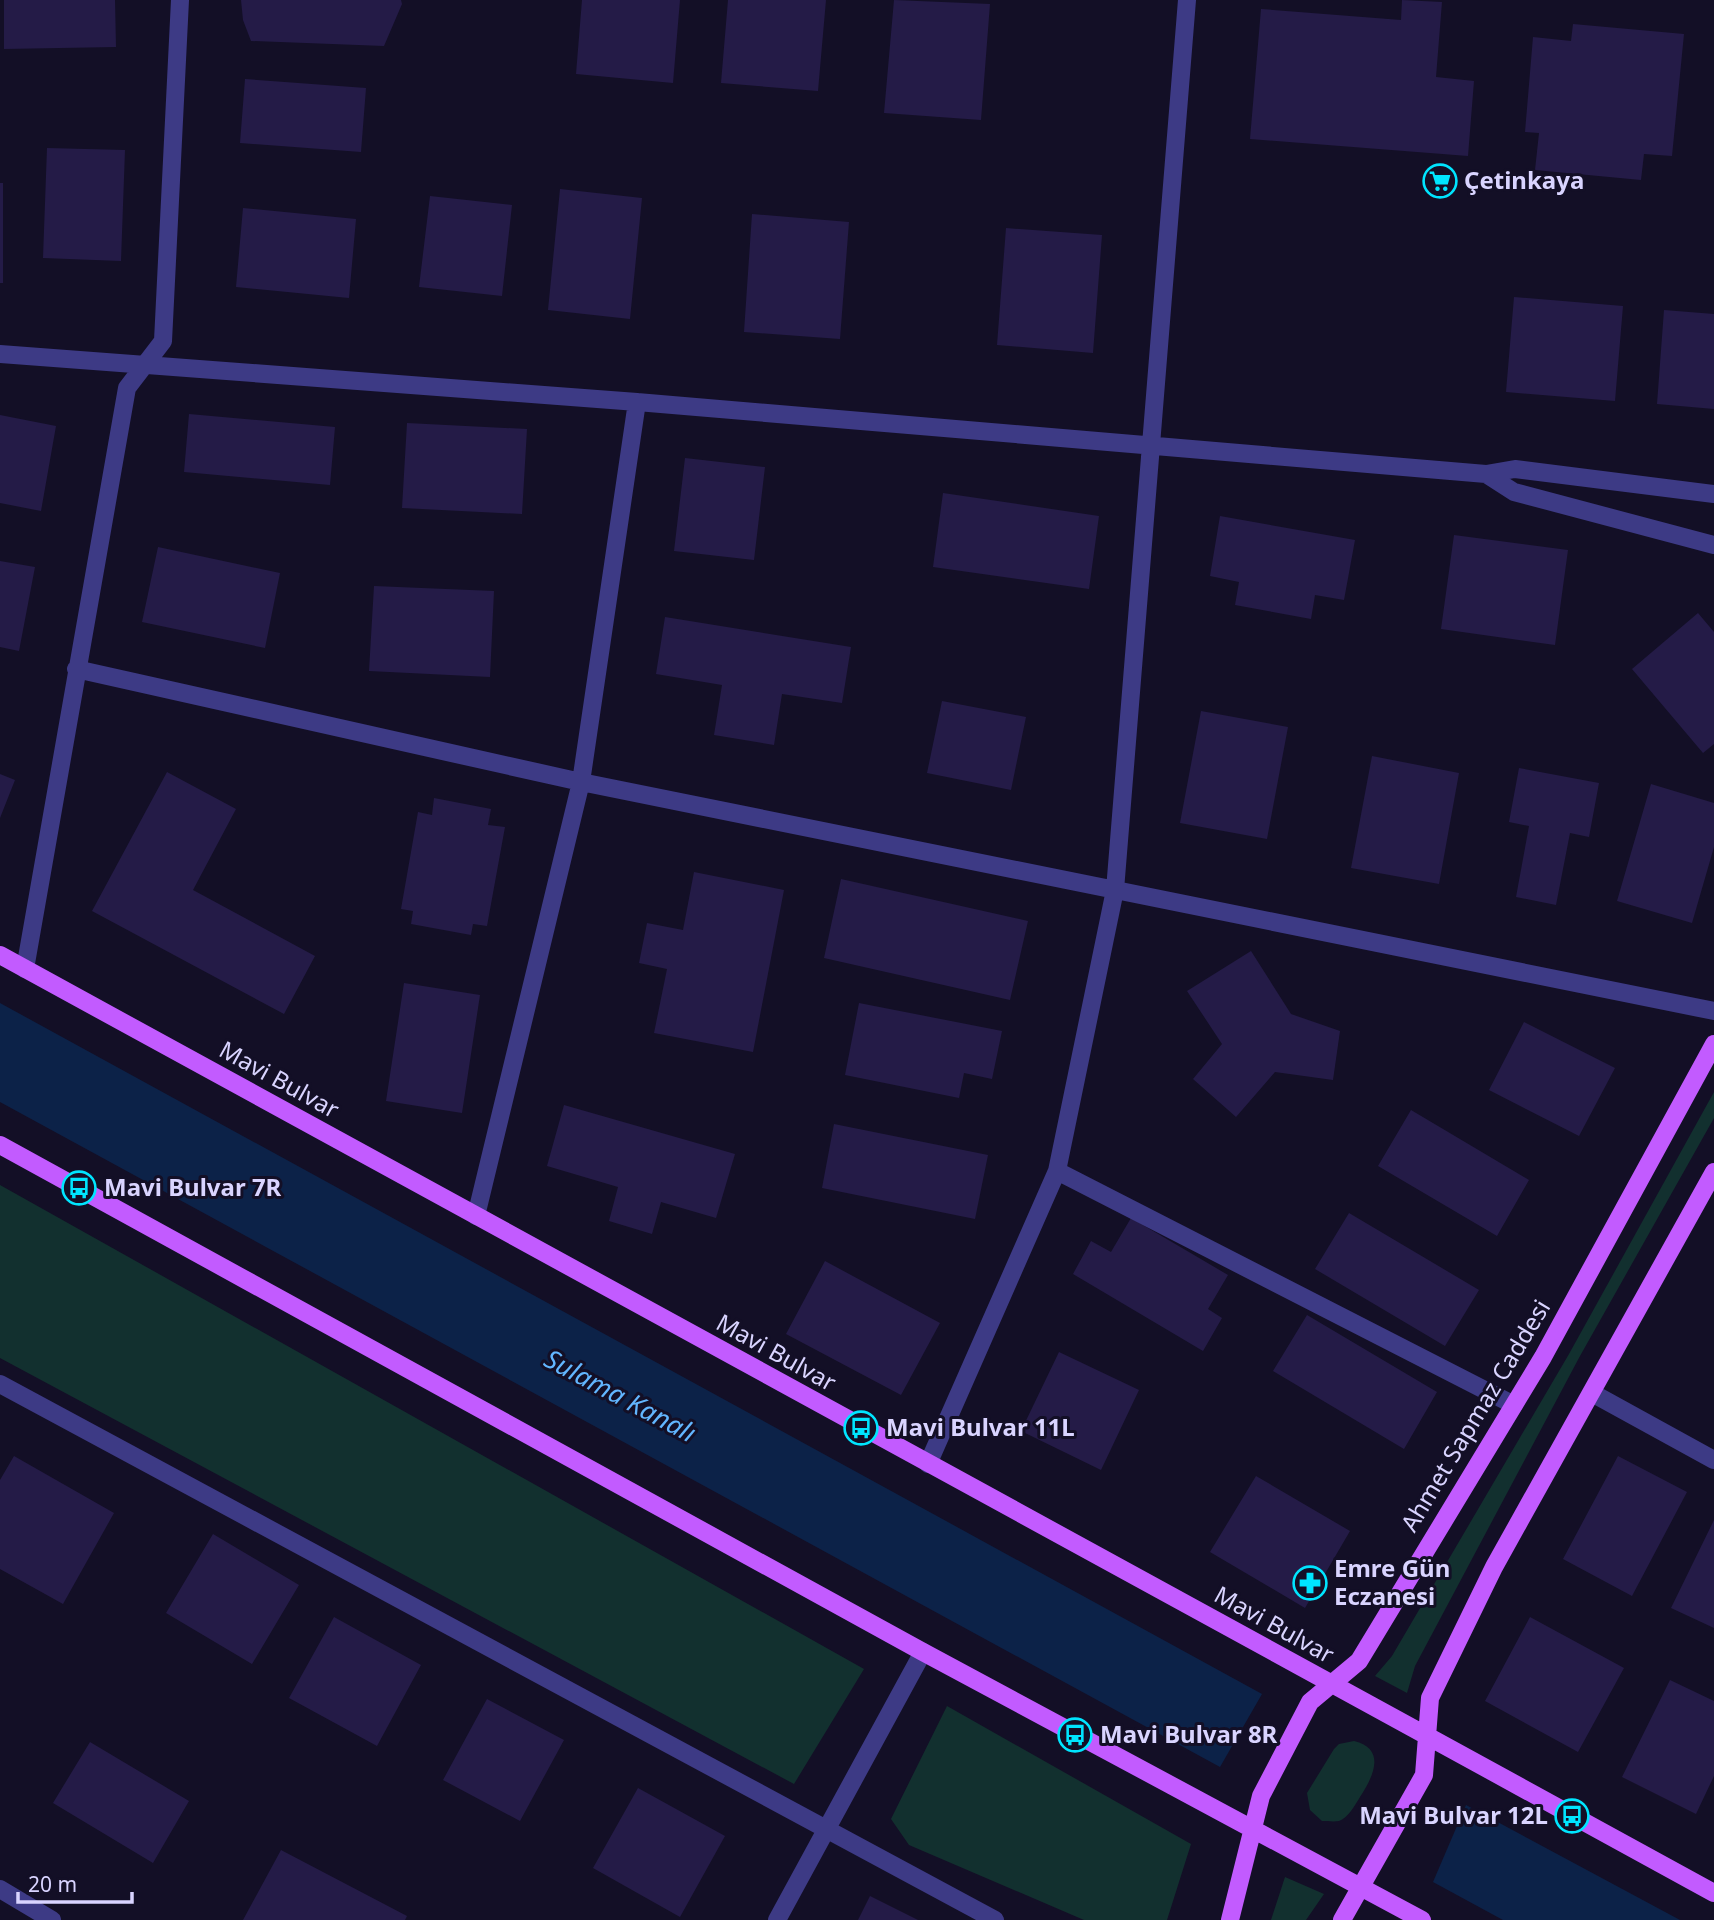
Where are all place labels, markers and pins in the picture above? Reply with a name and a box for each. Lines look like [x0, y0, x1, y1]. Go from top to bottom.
supermarket icon: Çetinkaya [1421, 162, 1459, 200]
place label: Çetinkaya [1464, 163, 1584, 196]
bus stop icon: Mavi Bulvar 7R [60, 1169, 98, 1207]
place label: Mavi Bulvar 7R [104, 1170, 282, 1203]
bus stop icon: Mavi Bulvar 11L [842, 1409, 880, 1447]
place label: Mavi Bulvar 11L [886, 1410, 1075, 1443]
place label: Emre Gün Eczanesi [1334, 1551, 1450, 1612]
pharmacy icon: Emre Gün Eczanesi [1291, 1564, 1329, 1602]
bus stop icon: Mavi Bulvar 8R [1056, 1716, 1094, 1754]
place label: Mavi Bulvar 8R [1100, 1717, 1278, 1750]
bus stop icon: Mavi Bulvar 12L [1553, 1797, 1591, 1835]
place label: Mavi Bulvar 12L [1359, 1798, 1548, 1831]

